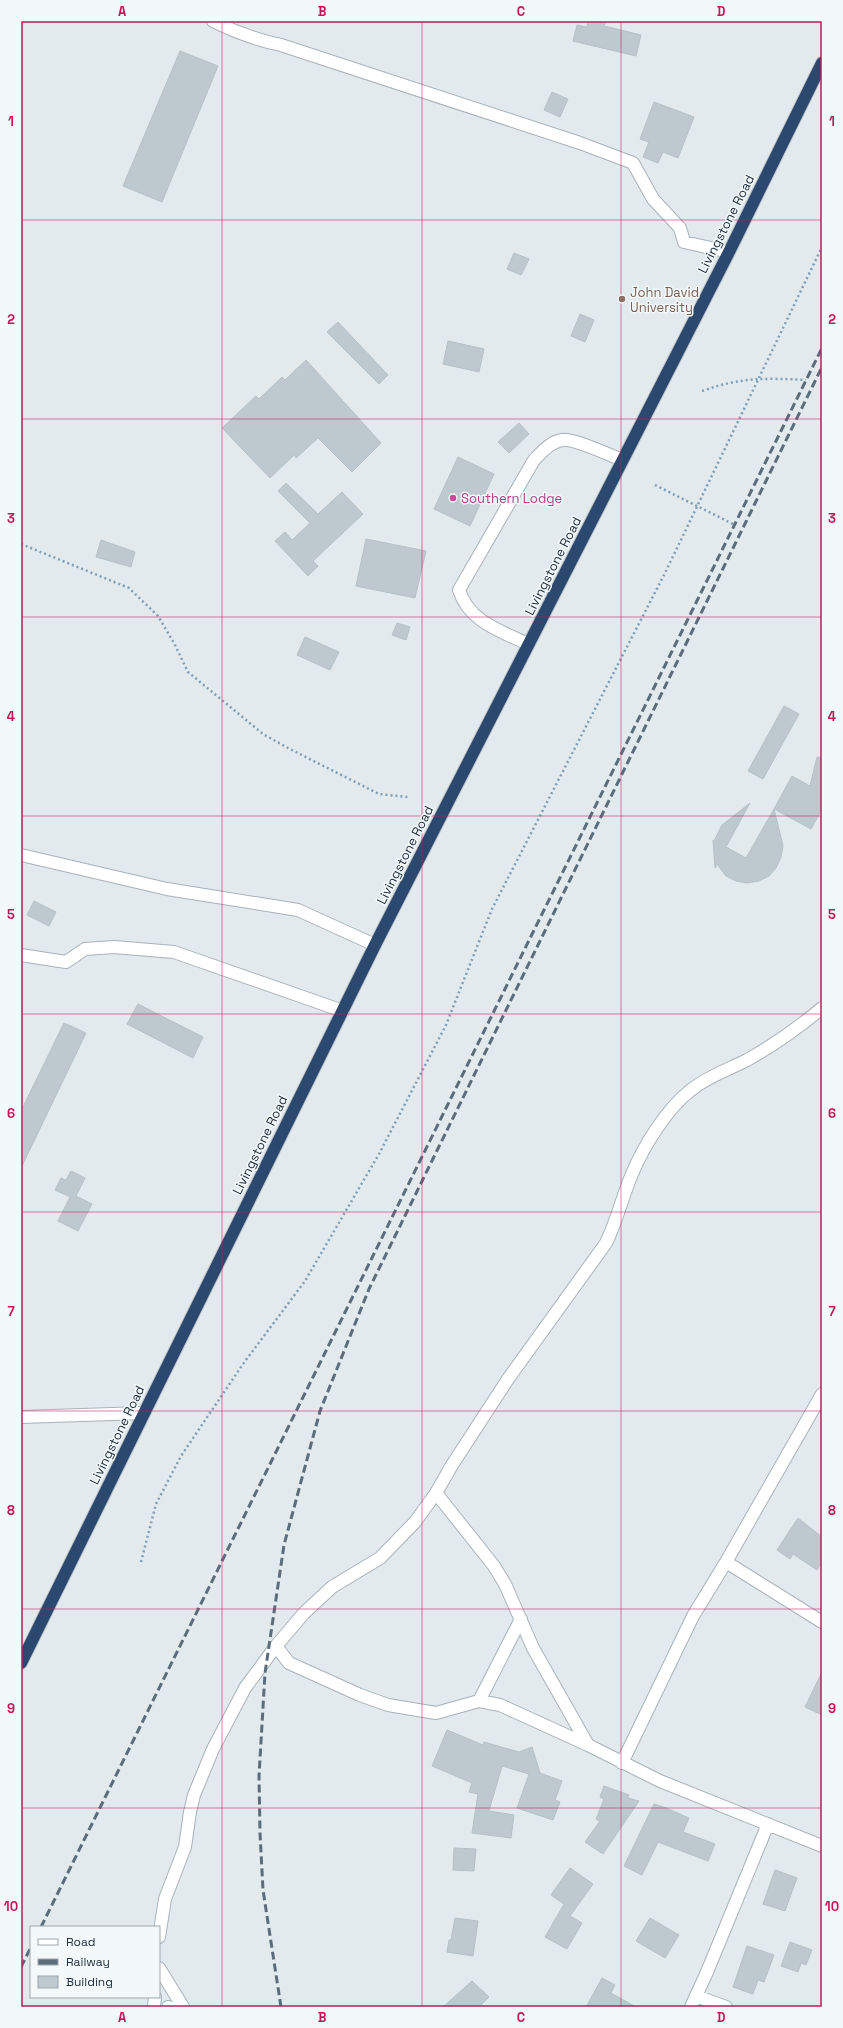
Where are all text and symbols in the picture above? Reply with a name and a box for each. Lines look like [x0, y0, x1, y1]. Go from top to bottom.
text: A [118, 3, 127, 20]
text: B [318, 3, 327, 20]
text: C [517, 3, 525, 20]
text: D [717, 3, 726, 20]
text: 1 [8, 113, 14, 130]
text: 1 [829, 113, 835, 130]
street label: Livingstone Road [694, 172, 758, 276]
place label: John David University [630, 284, 699, 316]
marker: John David University [617, 294, 627, 304]
text: 2 [7, 311, 15, 328]
text: 2 [828, 311, 836, 328]
place label: Southern Lodge [461, 490, 562, 507]
marker: Southern Lodge [448, 493, 458, 503]
text: 3 [7, 510, 15, 527]
text: 3 [828, 510, 836, 527]
street label: Livingstone Road [521, 514, 585, 618]
text: 4 [7, 708, 15, 725]
text: 4 [828, 708, 836, 725]
street label: Livingstone Road [373, 803, 437, 907]
text: 5 [7, 906, 15, 923]
text: 5 [828, 906, 836, 923]
street label: Livingstone Road [229, 1093, 291, 1197]
text: 6 [7, 1105, 15, 1122]
text: 6 [828, 1105, 836, 1122]
text: 7 [7, 1303, 15, 1320]
text: 7 [828, 1303, 836, 1320]
street label: Livingstone Road [86, 1383, 148, 1487]
text: 8 [7, 1502, 15, 1519]
text: 8 [828, 1502, 836, 1519]
text: 9 [7, 1700, 15, 1717]
text: 9 [828, 1700, 836, 1717]
text: 10 [4, 1898, 18, 1915]
text: 10 [825, 1898, 839, 1915]
legend [30, 1926, 160, 1998]
text: Road [66, 1934, 95, 1950]
text: Railway [66, 1954, 110, 1970]
text: Building [66, 1974, 113, 1990]
text: A [118, 2009, 127, 2026]
text: B [318, 2009, 327, 2026]
text: C [517, 2009, 525, 2026]
text: D [717, 2009, 726, 2026]

